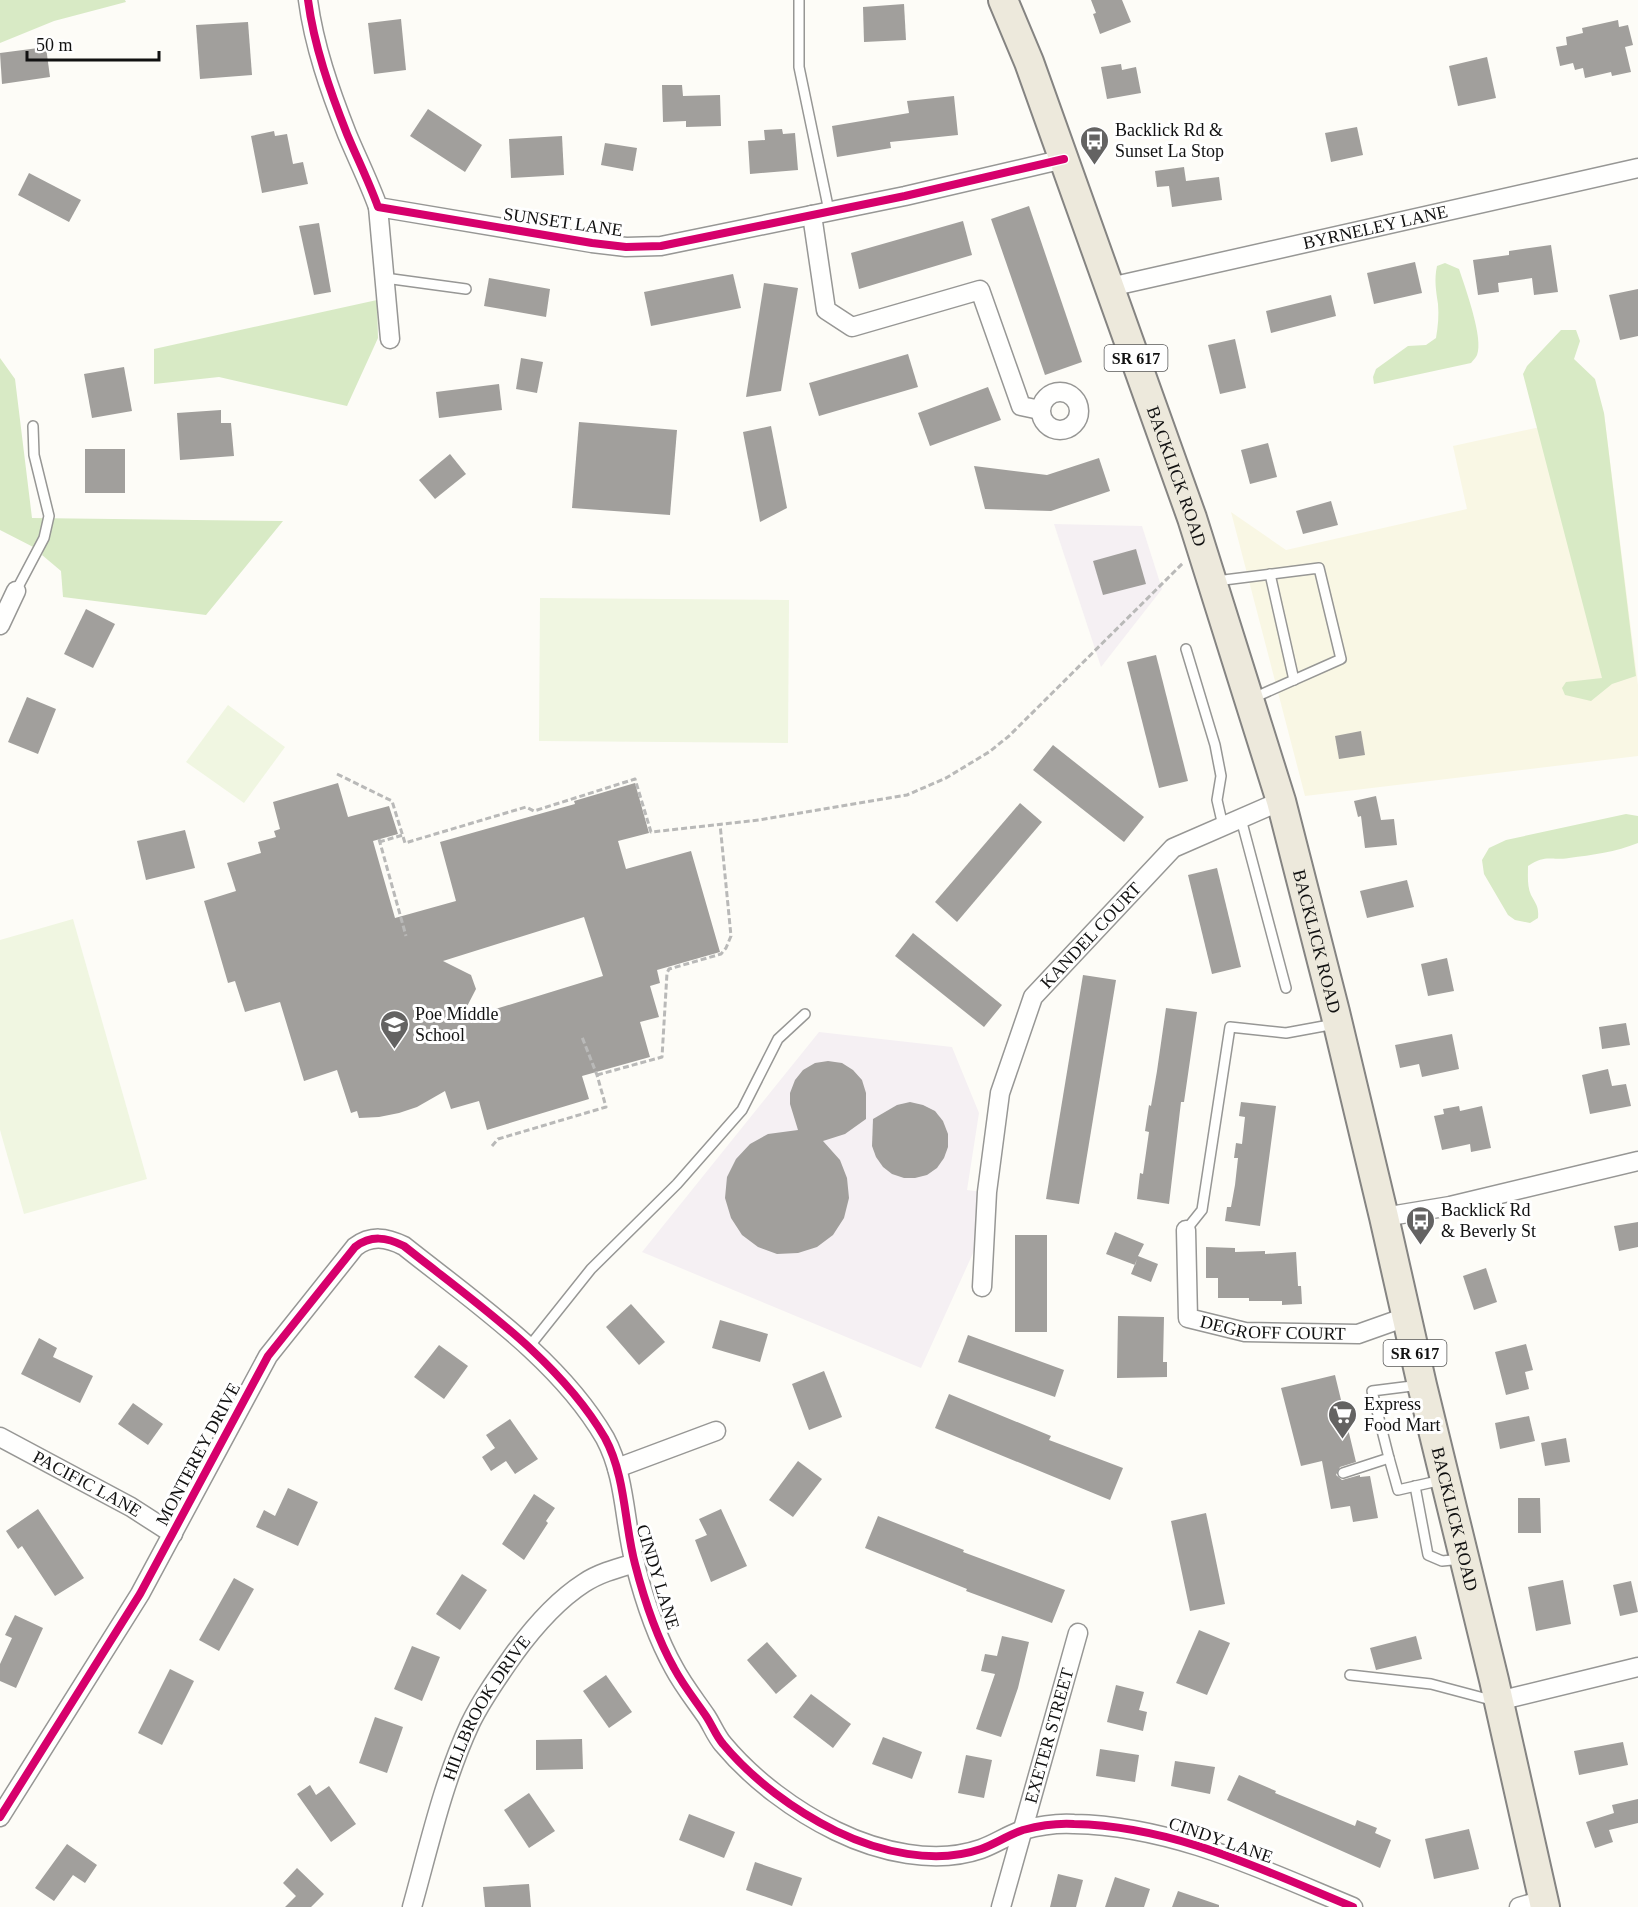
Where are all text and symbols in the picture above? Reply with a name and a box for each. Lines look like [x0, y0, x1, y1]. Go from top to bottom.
scale bar [27, 24, 159, 62]
text: 50 m [36, 35, 73, 55]
place label: Backlick Rd & Sunset La Stop [1115, 120, 1224, 161]
bus stop icon: Backlick Rd & Sunset La Stop [1078, 124, 1110, 166]
street label: BYRNELEY LANE [1301, 201, 1450, 253]
street label: SUNSET LANE [502, 204, 624, 240]
road number: SR 617 [1104, 345, 1168, 371]
street label: BACKLICK ROAD [1143, 403, 1210, 549]
street label: BACKLICK ROAD [1289, 867, 1345, 1015]
street label: KANDEL COURT [1036, 878, 1145, 992]
place label: Poe Middle School [415, 1004, 499, 1045]
school or university icon: Poe Middle School [378, 1008, 410, 1050]
place label: Backlick Rd & Beverly St [1441, 1200, 1536, 1241]
bus stop icon: Backlick Rd & Beverly St [1404, 1204, 1436, 1246]
street label: DEGROFF COURT [1198, 1311, 1346, 1344]
road number: SR 617 [1384, 1340, 1446, 1366]
street label: MONTEREY DRIVE [152, 1379, 244, 1529]
place label: Express Food Mart [1364, 1394, 1441, 1435]
supermarket icon: Express Food Mart [1327, 1398, 1359, 1440]
street label: BACKLICK ROAD [1428, 1445, 1482, 1593]
street label: PACIFIC LANE [30, 1447, 145, 1521]
street label: CINDY LANE [633, 1522, 683, 1632]
street label: HILLBROOK DRIVE [439, 1631, 534, 1783]
street label: EXETER STREET [1021, 1666, 1078, 1806]
street label: CINDY LANE [1166, 1813, 1276, 1867]

